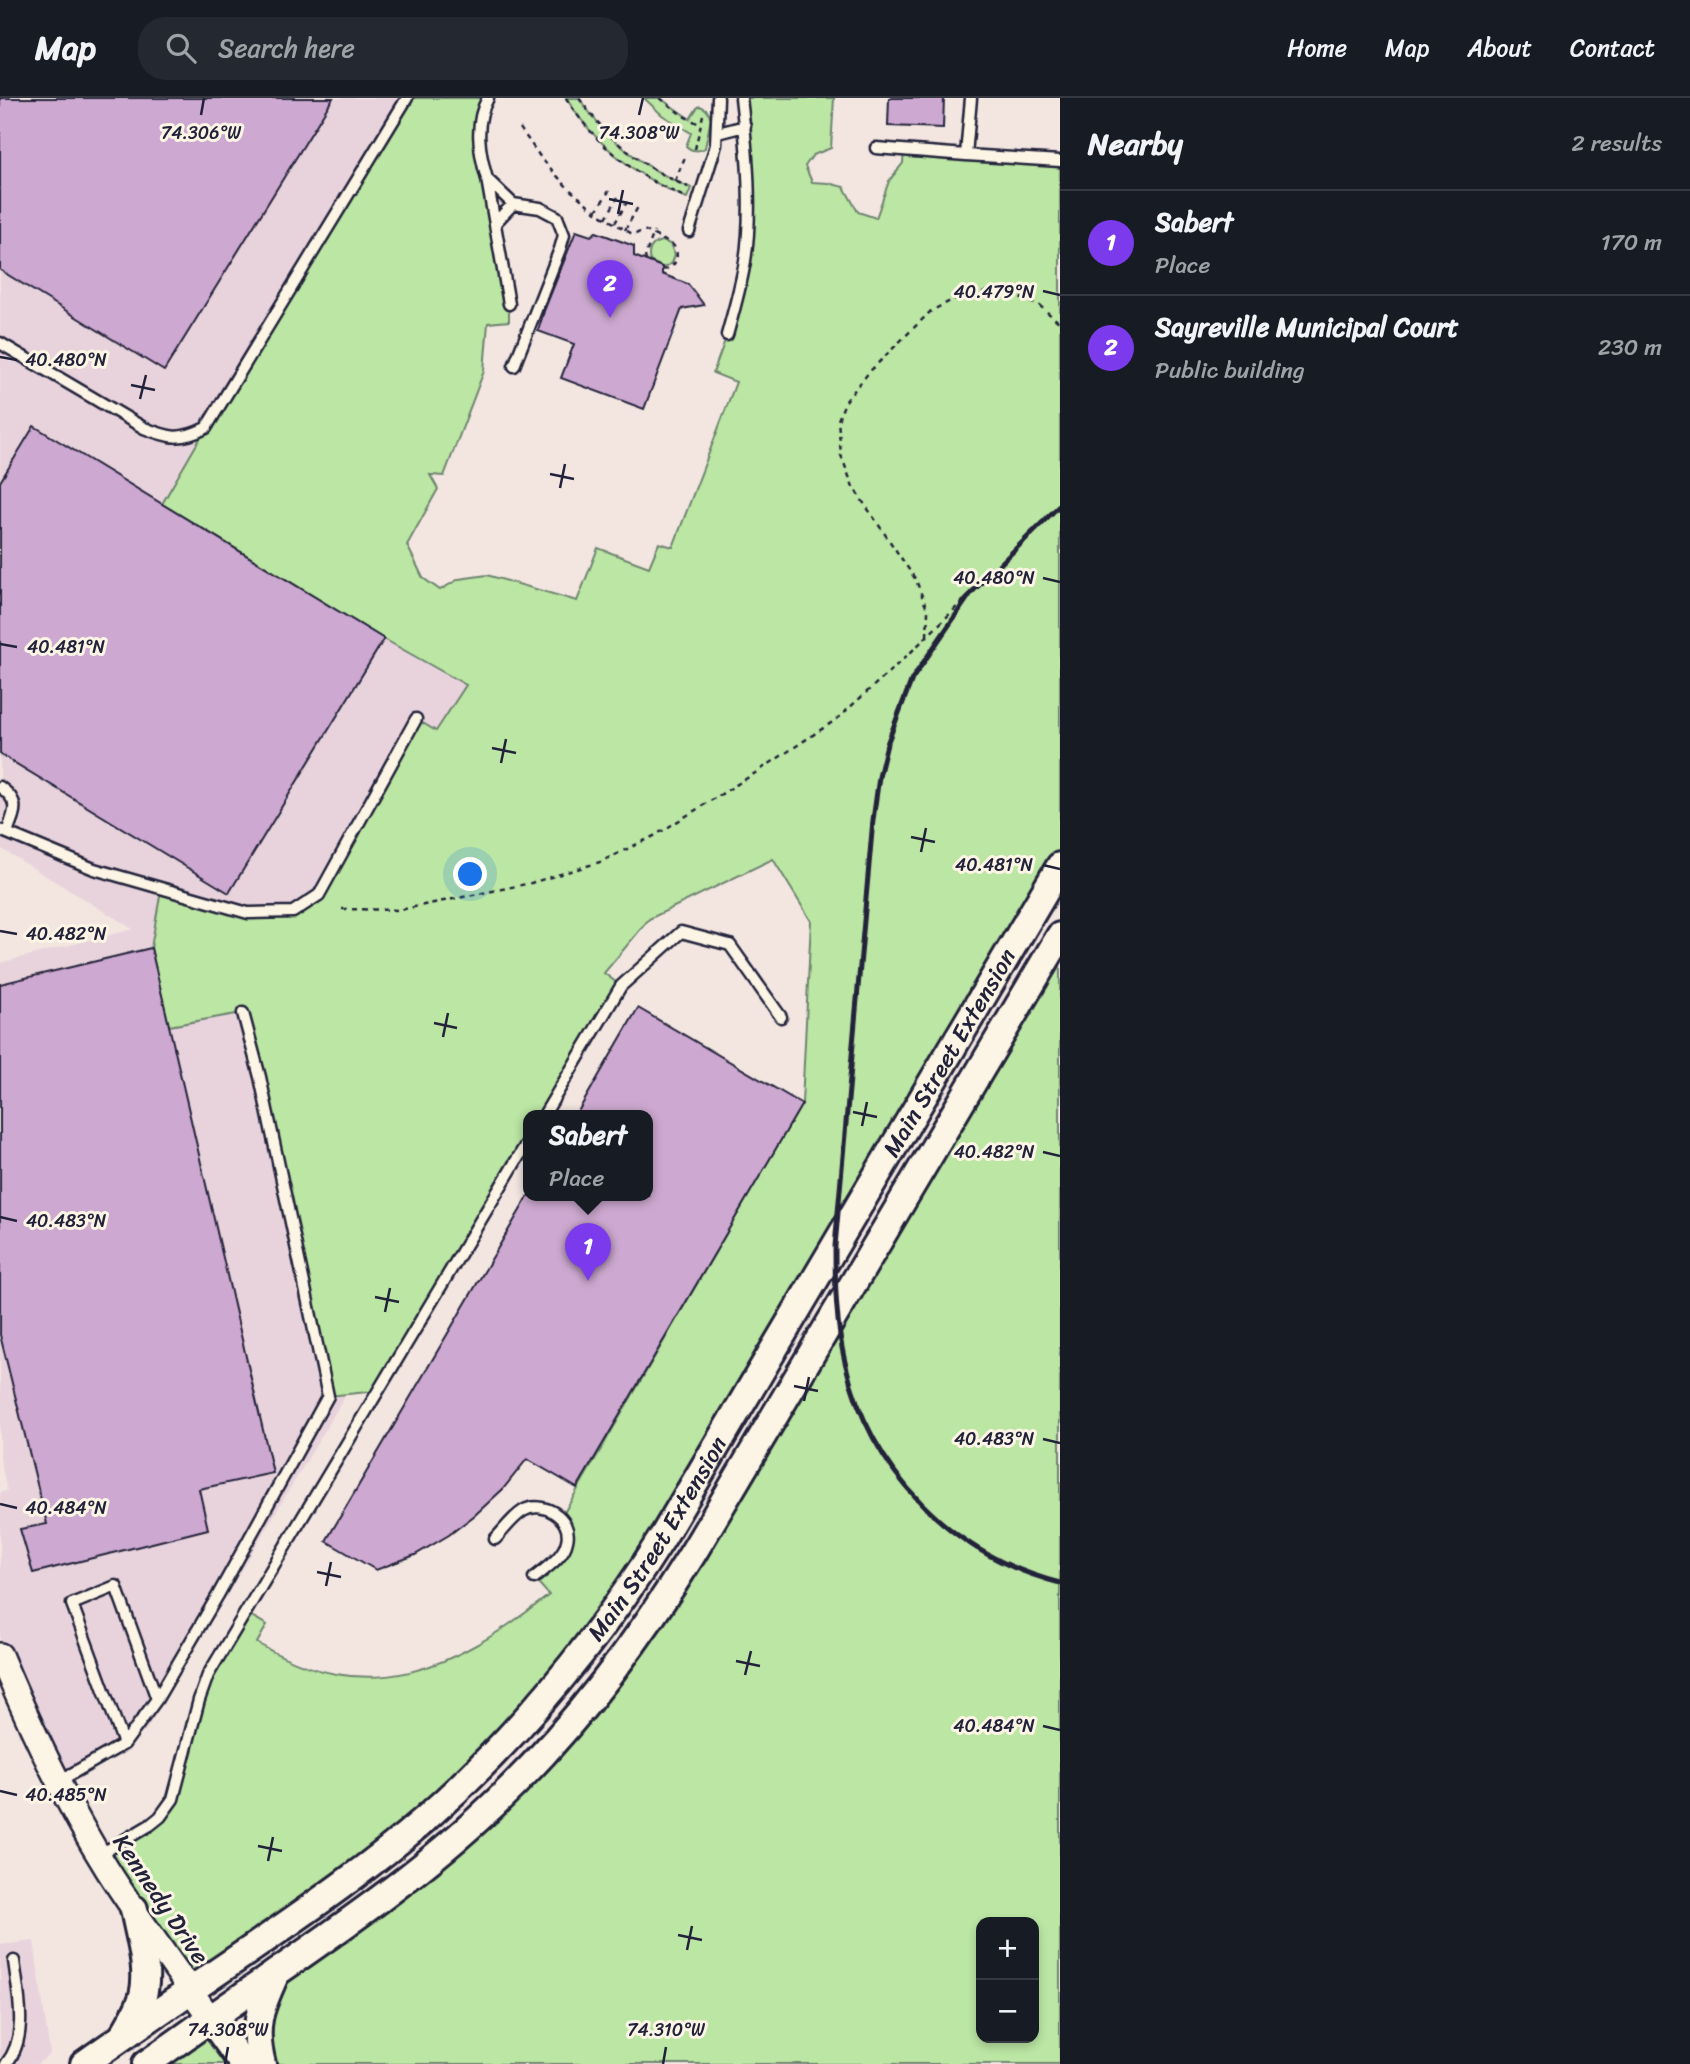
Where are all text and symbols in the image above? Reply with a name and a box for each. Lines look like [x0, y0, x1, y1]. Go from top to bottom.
search box [138, 17, 628, 80]
text: Map [35, 19, 96, 77]
text: Search here [218, 25, 355, 71]
text: Home [1287, 27, 1347, 69]
text: Map [1385, 27, 1429, 69]
text: About [1467, 27, 1532, 69]
text: Contact [1570, 27, 1655, 69]
icon: search [162, 29, 200, 67]
text: 74.306°W [161, 117, 242, 149]
text: 74.308°W [599, 117, 680, 149]
text: Nearby [1088, 117, 1183, 171]
text: 2 results [1571, 123, 1662, 164]
text: Sabert [1155, 199, 1233, 245]
text: 1 [1106, 222, 1116, 263]
text: 170 m [1601, 222, 1662, 263]
text: Place [1155, 245, 1210, 286]
pin: 2 [587, 260, 633, 318]
text: 40.479°N [954, 276, 1035, 308]
text: Sayreville Municipal Court [1155, 304, 1459, 350]
text: 2 [1104, 327, 1118, 368]
text: 230 m [1598, 327, 1662, 368]
text: 40.480°N [25, 344, 107, 376]
text: Public building [1155, 350, 1305, 391]
text: 40.480°N [953, 562, 1035, 594]
text: 40.481°N [27, 631, 106, 663]
text: 40.481°N [955, 849, 1034, 881]
your location [453, 857, 487, 891]
text: 40.482°N [26, 918, 107, 950]
street label: Main Street Extension [871, 940, 1028, 1165]
popup [523, 1110, 653, 1201]
text: Sabert [549, 1112, 627, 1158]
text: 40.482°N [954, 1136, 1035, 1168]
text: Place [549, 1158, 604, 1199]
text: 40.483°N [26, 1205, 107, 1237]
pin: 1 [565, 1223, 611, 1281]
text: 40.483°N [954, 1423, 1035, 1455]
street label: Main Street Extension [576, 1428, 739, 1650]
text: 40.484°N [25, 1492, 107, 1524]
text: 40.484°N [953, 1710, 1035, 1742]
text: 40.485°N [25, 1779, 107, 1811]
street label: Kennedy Drive [101, 1825, 221, 1973]
map controls [976, 1917, 1039, 2043]
button: + [976, 1917, 1039, 1980]
button: − [976, 1980, 1039, 2043]
text: 74.308°W [188, 2014, 269, 2046]
text: 74.310°W [627, 2014, 706, 2046]

